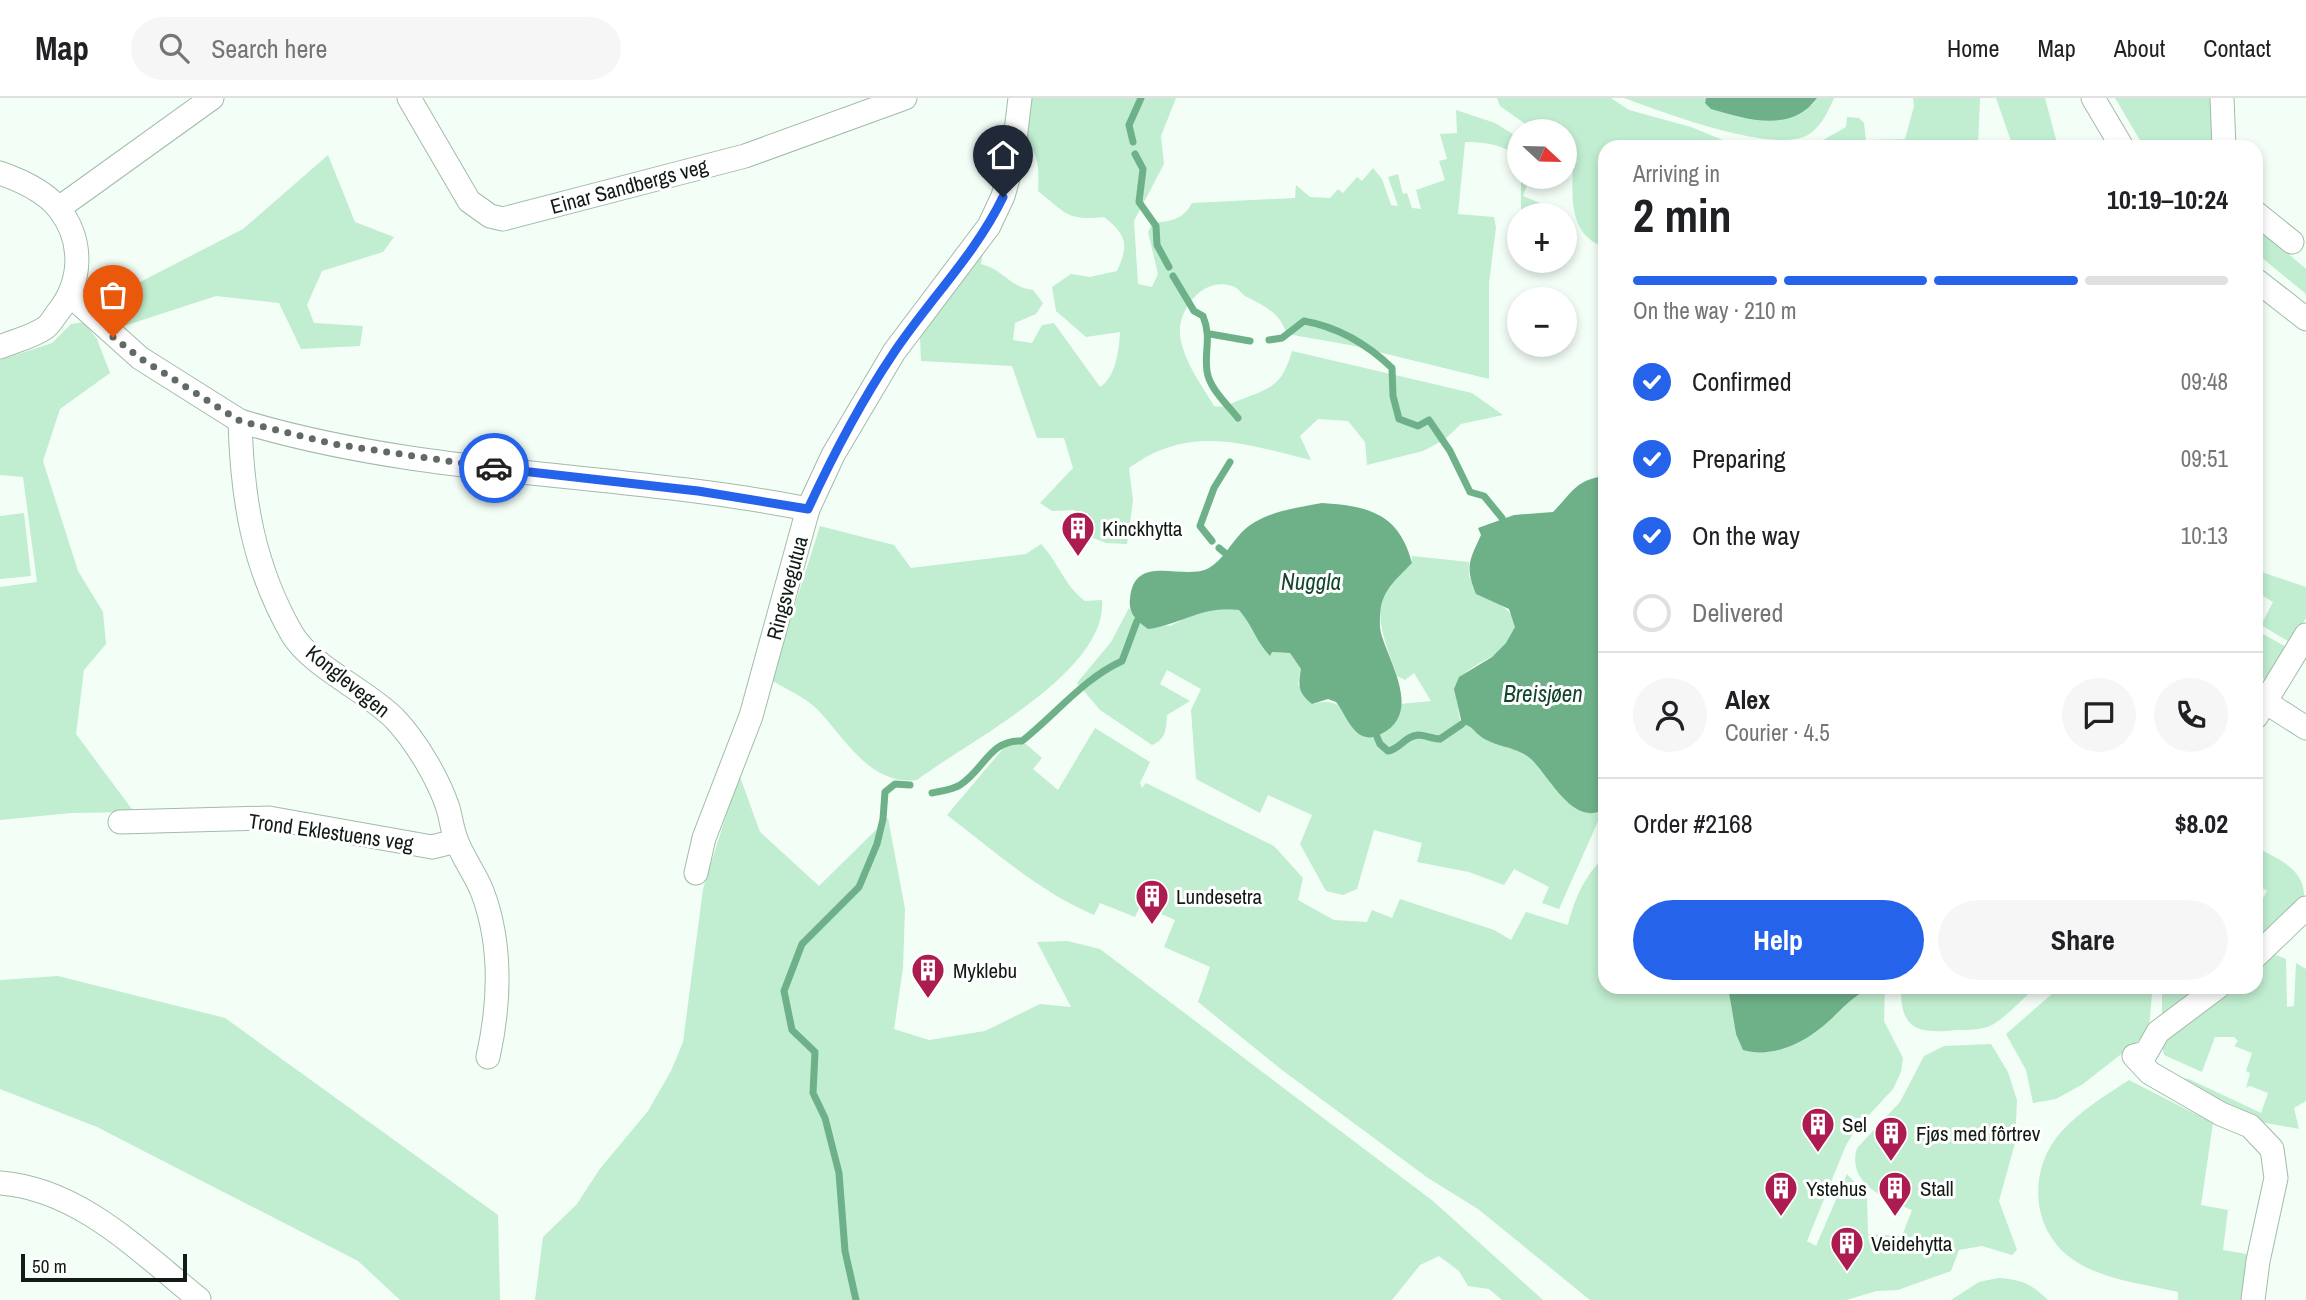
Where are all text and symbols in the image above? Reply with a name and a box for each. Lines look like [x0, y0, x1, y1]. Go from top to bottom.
search box [131, 17, 621, 80]
text: Map [35, 26, 89, 70]
icon: search [155, 29, 193, 67]
text: Search here [211, 31, 327, 66]
text: Home [1947, 32, 1999, 64]
text: Map [2037, 32, 2076, 64]
text: About [2114, 32, 2165, 64]
text: Contact [2203, 32, 2271, 64]
north arrow [1507, 119, 1577, 189]
map controls [1507, 119, 1577, 357]
pin [973, 125, 1033, 197]
icon: home [984, 136, 1022, 174]
street label: Einar Sandbergs veg [547, 151, 711, 221]
text: Arriving in [1633, 158, 1720, 189]
text: 10:19–10:24 [2107, 182, 2228, 217]
text: 2 min [1633, 184, 1732, 246]
button: + [1507, 203, 1577, 273]
pin [83, 265, 143, 337]
icon: bag [94, 276, 132, 314]
button: − [1507, 287, 1577, 357]
text: On the way · 210 m [1633, 295, 1797, 326]
icon: check [1633, 363, 1671, 401]
text: Confirmed [1692, 364, 1792, 399]
text: 09:48 [2181, 366, 2228, 397]
courier [459, 433, 529, 503]
icon: check [1633, 440, 1671, 478]
text: Preparing [1692, 441, 1786, 476]
text: 09:51 [2181, 443, 2228, 474]
icon: car [475, 449, 513, 487]
building icon: Kinckhytta [1059, 509, 1097, 558]
place label: Kinckhytta [1102, 514, 1183, 543]
icon: check [1633, 517, 1671, 555]
text: On the way [1692, 518, 1800, 553]
text: 10:13 [2181, 520, 2228, 551]
street label: Ringsvegutua [759, 533, 815, 643]
water label: Nuggla [1281, 566, 1341, 597]
text: Delivered [1692, 595, 1783, 630]
street label: Konglevegen [300, 638, 396, 724]
water label: Breisjøen [1503, 678, 1583, 709]
button: person [1633, 678, 1707, 752]
button: chat [2062, 678, 2136, 752]
button: phone [2154, 678, 2228, 752]
text: Alex [1725, 682, 1770, 717]
text: Courier · 4.5 [1725, 717, 1830, 748]
street label: Trond Eklestuens veg [247, 806, 416, 858]
text: Order #2168 [1633, 806, 1753, 841]
text: $8.02 [2175, 806, 2228, 841]
building icon: Lundesetra [1133, 877, 1171, 926]
place label: Lundesetra [1176, 882, 1263, 911]
button: Help [1633, 900, 1924, 980]
button: Share [1938, 900, 2228, 980]
building icon: Myklebu [909, 951, 947, 1000]
place label: Myklebu [953, 956, 1017, 985]
building icon: Sel [1799, 1105, 1837, 1154]
place label: Sel [1842, 1110, 1867, 1139]
building icon: Fjøs med fôrtrev [1872, 1114, 1910, 1163]
place label: Fjøs med fôrtrev [1916, 1119, 2041, 1148]
building icon: Ystehus [1762, 1169, 1800, 1218]
building icon: Stall [1876, 1169, 1914, 1218]
place label: Ystehus [1806, 1174, 1867, 1203]
place label: Stall [1920, 1174, 1954, 1203]
building icon: Veidehytta [1828, 1224, 1866, 1273]
place label: Veidehytta [1871, 1229, 1953, 1258]
scale bar [21, 1251, 187, 1283]
text: 50 m [32, 1253, 67, 1279]

